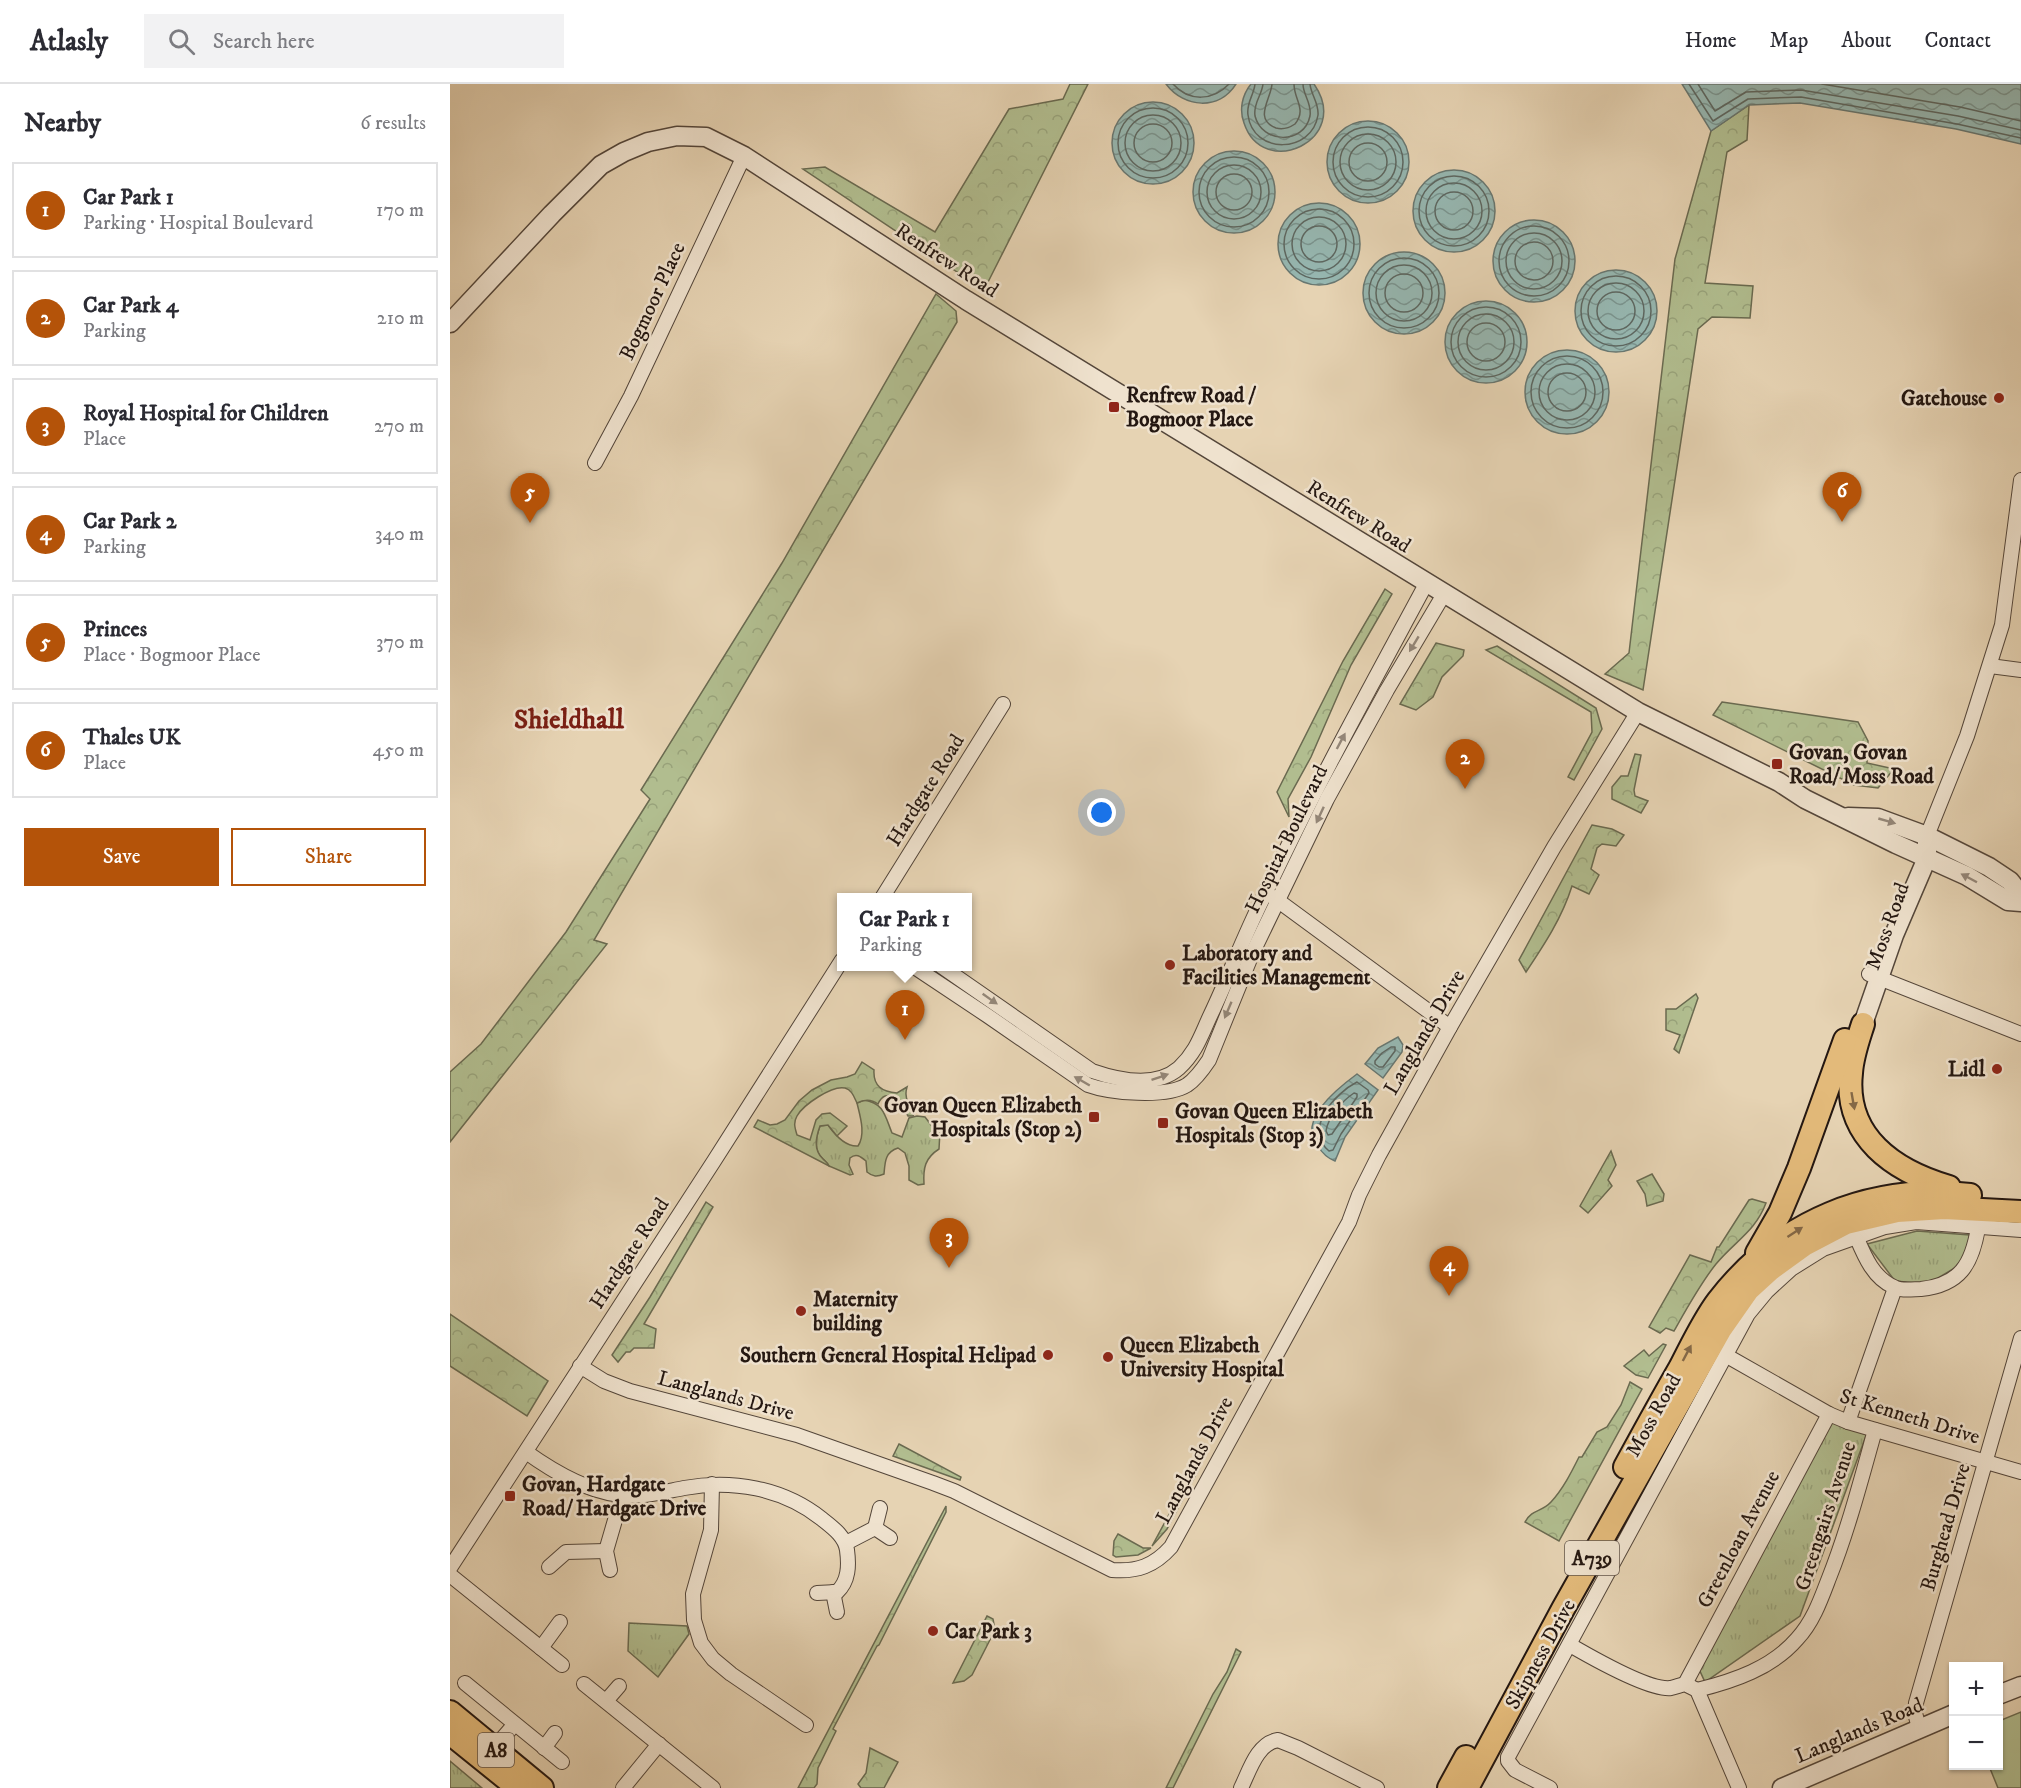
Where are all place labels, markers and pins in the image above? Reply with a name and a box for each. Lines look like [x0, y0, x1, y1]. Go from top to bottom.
place label: Renfrew Road / Bogmoor Place [1126, 383, 1257, 433]
place label: Gatehouse [1901, 386, 1987, 412]
marker: Gatehouse [1992, 391, 2006, 405]
marker: Renfrew Road / Bogmoor Place [1107, 400, 1121, 414]
pin: 6 [1822, 472, 1862, 522]
pin: 5 [510, 474, 550, 523]
pin: 2 [1446, 740, 1484, 789]
place label: Govan, Govan Road/ Moss Road [1789, 740, 1934, 790]
marker: Govan, Govan Road/ Moss Road [1770, 757, 1784, 771]
place label: Laboratory and Facilities Management [1182, 941, 1371, 991]
marker: Laboratory and Facilities Management [1163, 958, 1177, 972]
pin: 1 [886, 990, 924, 1040]
place label: Lidl [1948, 1057, 1986, 1083]
marker: Lidl [1990, 1062, 2004, 1076]
place label: Govan Queen Elizabeth Hospitals (Stop 2) [884, 1093, 1083, 1143]
place label: Govan Queen Elizabeth Hospitals (Stop 3) [1175, 1099, 1374, 1149]
marker: Govan Queen Elizabeth Hospitals (Stop 2) [1087, 1110, 1101, 1124]
marker: Govan Queen Elizabeth Hospitals (Stop 3) [1156, 1116, 1170, 1130]
pin: 3 [930, 1218, 968, 1268]
pin: 4 [1430, 1246, 1468, 1296]
place label: Maternity building [812, 1287, 898, 1337]
marker: Maternity building [794, 1304, 808, 1318]
place label: Queen Elizabeth University Hospital [1120, 1333, 1284, 1383]
place label: Southern General Hospital Helipad [740, 1343, 1037, 1369]
marker: Southern General Hospital Helipad [1041, 1348, 1055, 1362]
marker: Queen Elizabeth University Hospital [1101, 1350, 1115, 1364]
place label: Govan, Hardgate Road/ Hardgate Drive [522, 1472, 707, 1522]
marker: Govan, Hardgate Road/ Hardgate Drive [503, 1489, 517, 1503]
place label: Car Park 3 [945, 1619, 1032, 1645]
marker: Car Park 3 [926, 1624, 940, 1638]

